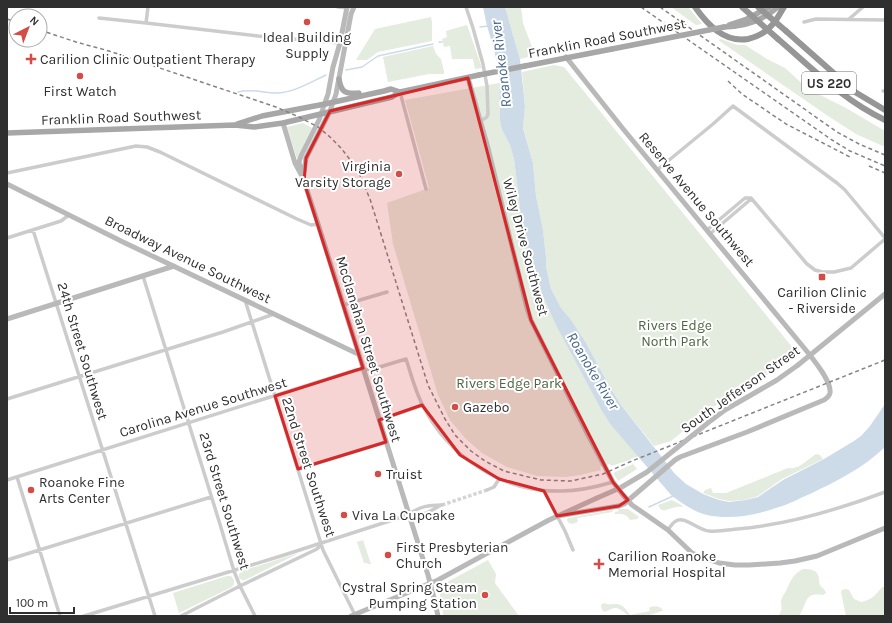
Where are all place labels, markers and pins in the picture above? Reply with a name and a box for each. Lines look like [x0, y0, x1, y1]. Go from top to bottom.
marker: Ideal Building Supply [302, 17, 312, 27]
place label: Ideal Building Supply [263, 29, 351, 62]
place label: Carilion Clinic Outpatient Therapy [40, 51, 256, 68]
marker: Carilion Clinic Outpatient Therapy [25, 53, 37, 65]
marker: First Watch [75, 71, 85, 81]
place label: First Watch [43, 83, 117, 100]
place label: Virginia Varsity Storage [295, 158, 391, 191]
marker: Virginia Varsity Storage [394, 169, 404, 179]
marker: Carilion Clinic - Riverside [817, 272, 827, 282]
place label: Carilion Clinic - Riverside [777, 284, 867, 317]
place label: Gazebo [463, 399, 510, 416]
marker: Gazebo [450, 402, 460, 412]
place label: Truist [386, 466, 422, 483]
marker: Truist [373, 469, 383, 479]
place label: Roanoke Fine Arts Center [39, 474, 125, 507]
marker: Roanoke Fine Arts Center [26, 485, 36, 495]
place label: Viva La Cupcake [352, 507, 455, 524]
marker: Viva La Cupcake [339, 510, 349, 520]
place label: First Presbyterian Church [396, 539, 509, 572]
place label: Carilion Roanoke Memorial Hospital [608, 548, 726, 581]
marker: First Presbyterian Church [383, 550, 393, 560]
marker: Carilion Roanoke Memorial Hospital [593, 558, 605, 570]
place label: Cystral Spring Steam Pumping Station [342, 579, 477, 612]
marker: Cystral Spring Steam Pumping Station [480, 590, 490, 600]

